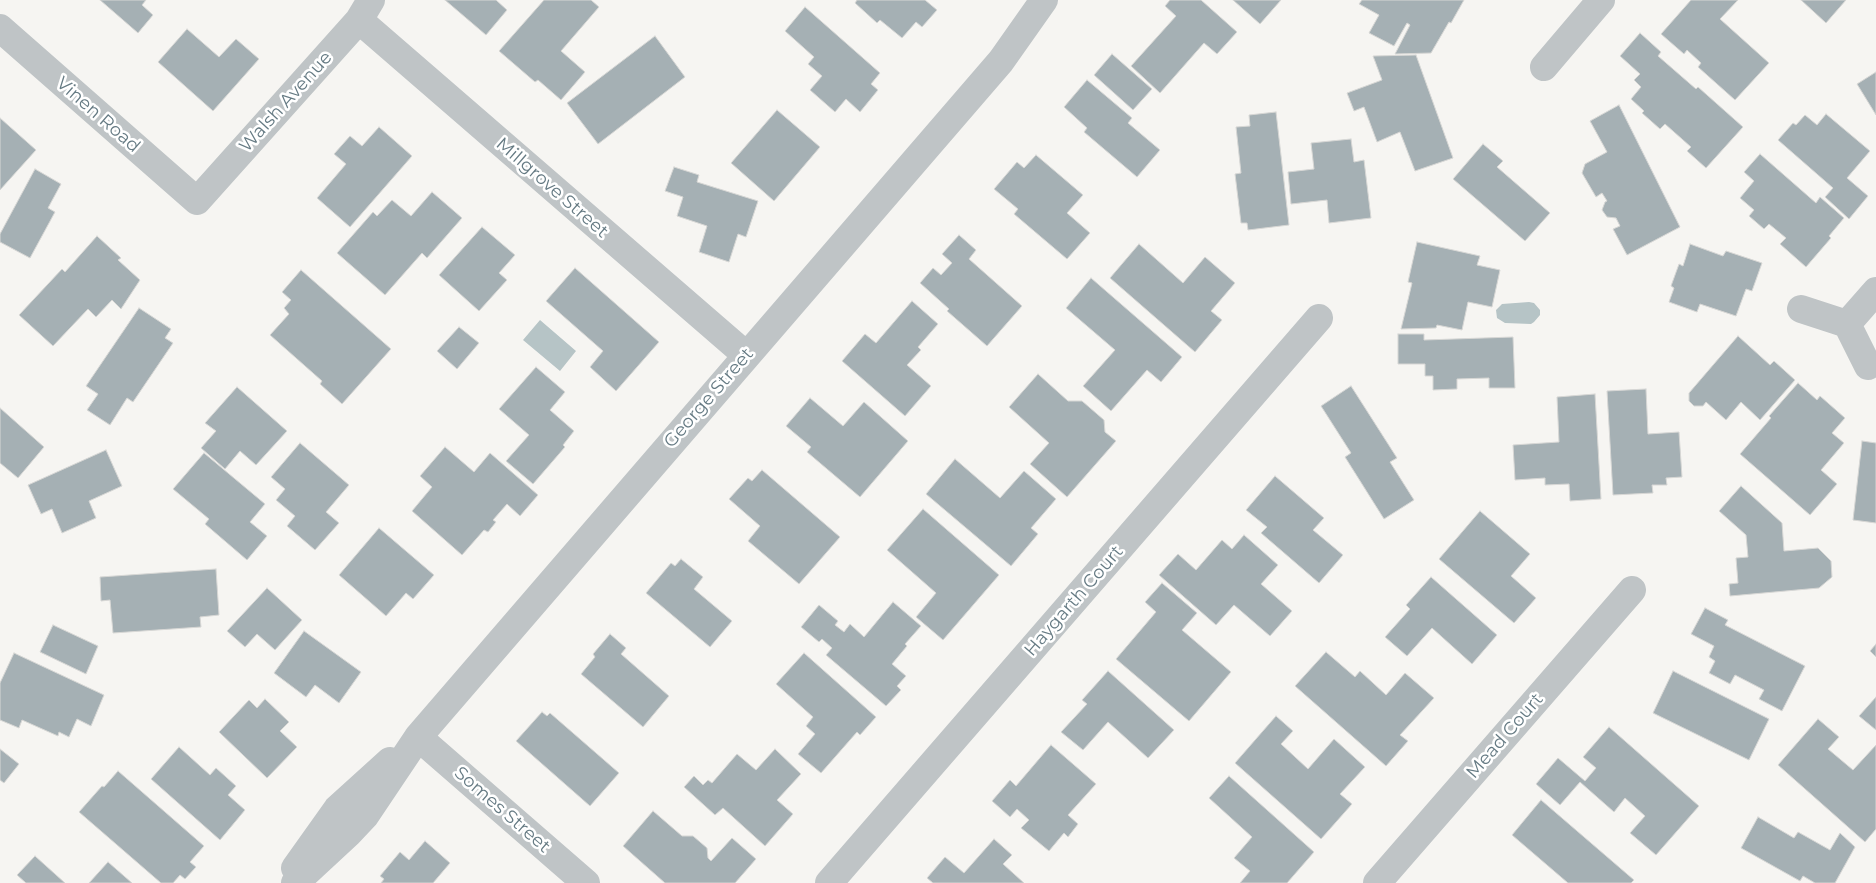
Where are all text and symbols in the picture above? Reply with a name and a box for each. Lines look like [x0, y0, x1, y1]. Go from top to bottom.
street label: Walsh Avenue [235, 47, 337, 157]
street label: Vinen Road [52, 73, 144, 157]
street label: Millgrove Street [492, 133, 612, 243]
street label: George Street [660, 344, 758, 452]
street label: Haygarth Court [1020, 541, 1128, 661]
street label: Mead Court [1462, 689, 1548, 783]
street label: Somes Street [450, 762, 554, 858]

